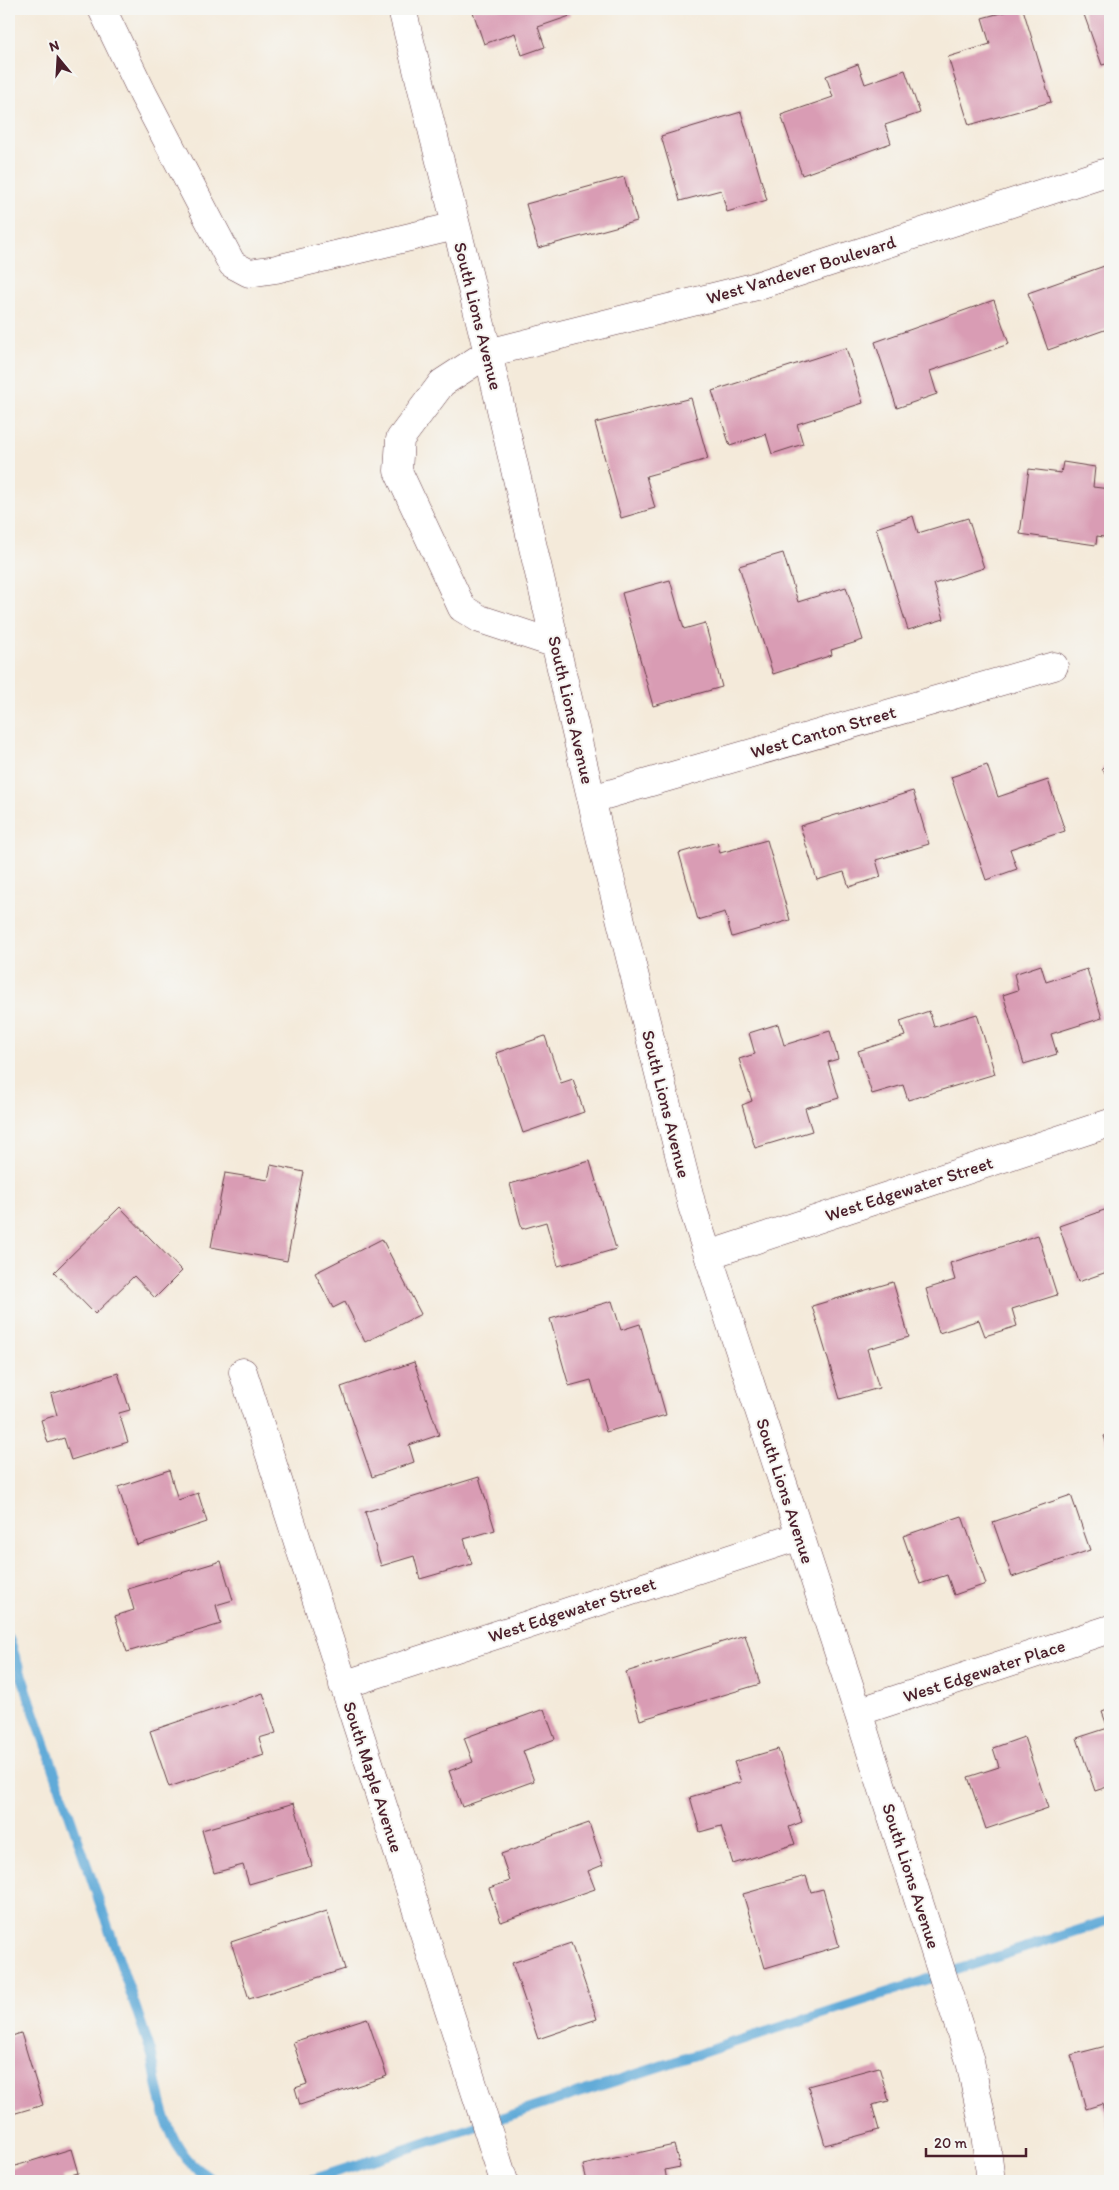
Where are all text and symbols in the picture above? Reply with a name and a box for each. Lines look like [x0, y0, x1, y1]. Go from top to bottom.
north arrow [32, 32, 82, 82]
text: N [47, 37, 61, 56]
street label: West Vandever Boulevard [703, 231, 899, 309]
street label: South Lions Avenue [449, 240, 507, 392]
street label: South Lions Avenue [543, 634, 599, 786]
street label: West Canton Street [748, 701, 898, 763]
street label: South Lions Avenue [637, 1028, 695, 1180]
street label: West Edgewater Street [822, 1151, 996, 1227]
street label: South Lions Avenue [751, 1416, 819, 1566]
street label: West Edgewater Street [485, 1572, 659, 1648]
street label: West Edgewater Place [900, 1634, 1068, 1708]
street label: South Maple Avenue [338, 1699, 408, 1855]
street label: South Lions Avenue [877, 1801, 945, 1951]
scale bar [926, 2125, 1026, 2157]
text: 20 m [934, 2134, 968, 2152]

